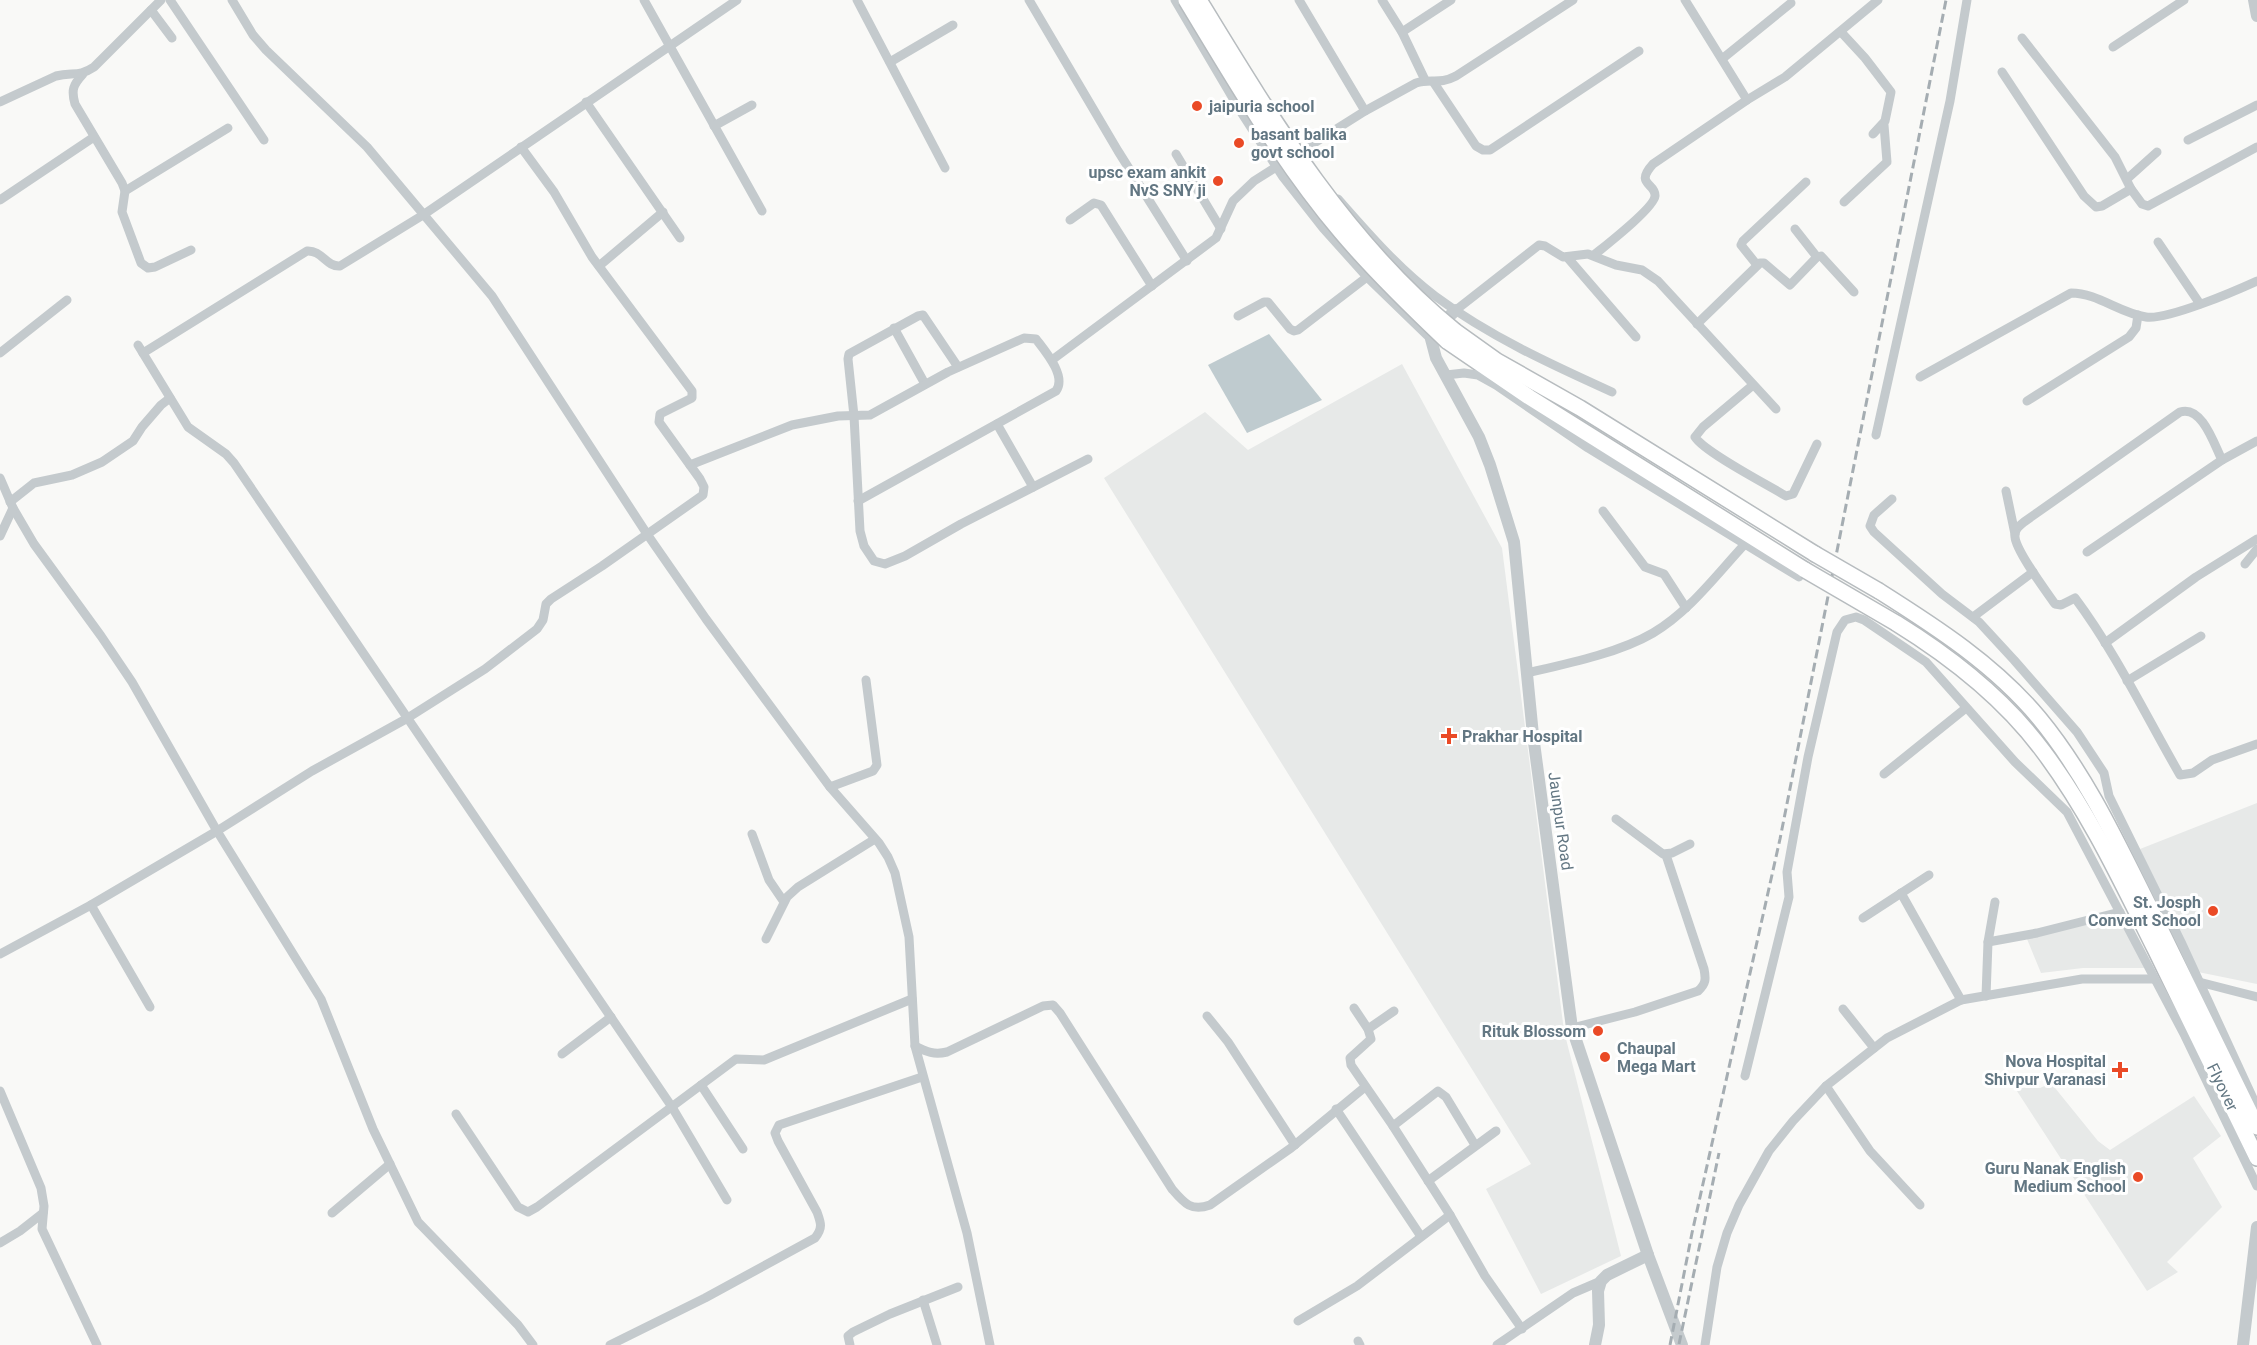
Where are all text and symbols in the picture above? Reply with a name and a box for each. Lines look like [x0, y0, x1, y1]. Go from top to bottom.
place label: jaipuria school [1208, 97, 1314, 116]
marker: jaipuria school [1190, 99, 1204, 113]
place label: basant balika govt school [1251, 125, 1347, 162]
marker: basant balika govt school [1232, 136, 1246, 150]
place label: upsc exam ankit NvS SNY ji [1089, 163, 1207, 200]
marker: upsc exam ankit NvS SNY ji [1211, 174, 1225, 188]
marker: Prakhar Hospital [1440, 727, 1458, 745]
place label: Prakhar Hospital [1462, 727, 1582, 746]
street label: Jaunpur Road [1544, 771, 1577, 871]
place label: St. Josph Convent School [2088, 893, 2201, 930]
marker: St. Josph Convent School [2206, 904, 2220, 918]
place label: Rituk Blossom [1482, 1022, 1586, 1041]
marker: Rituk Blossom [1591, 1024, 1605, 1038]
place label: Chaupal Mega Mart [1617, 1039, 1696, 1076]
marker: Chaupal Mega Mart [1598, 1050, 1612, 1064]
place label: Nova Hospital Shivpur Varanasi [1984, 1052, 2106, 1089]
street label: Flyover [2203, 1060, 2242, 1115]
marker: Nova Hospital Shivpur Varanasi [2111, 1061, 2129, 1079]
place label: Guru Nanak English Medium School [1985, 1159, 2126, 1196]
marker: Guru Nanak English Medium School [2131, 1170, 2145, 1184]

